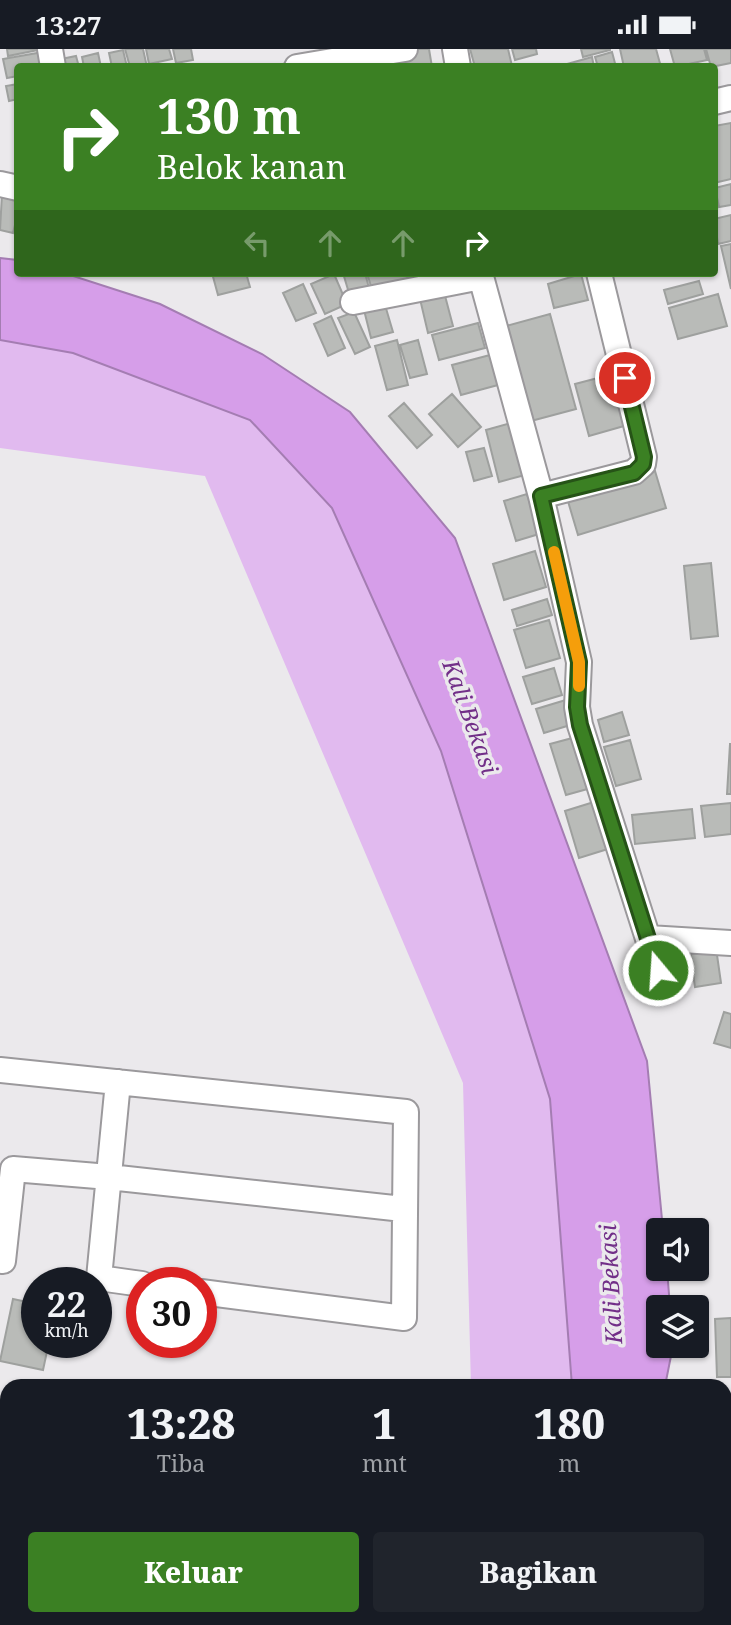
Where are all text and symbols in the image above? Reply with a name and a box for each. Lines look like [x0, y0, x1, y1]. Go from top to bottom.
text: 13:27 [35, 7, 102, 43]
text: 130 m [157, 82, 301, 148]
icon: right [42, 91, 133, 182]
text: Belok kanan [157, 145, 347, 188]
icon: left [238, 224, 276, 262]
icon: ahead [311, 224, 349, 262]
icon: ahead [384, 224, 422, 262]
icon: right [457, 224, 495, 262]
pin [595, 348, 655, 408]
icon: arrive [606, 359, 644, 397]
water label: Kali Bekasi [435, 654, 506, 778]
position arrow [621, 933, 695, 1007]
map controls [646, 1218, 709, 1358]
button: sound [646, 1218, 709, 1281]
water label: Kali Bekasi [591, 1223, 629, 1346]
speed limit sign: 30 [126, 1267, 217, 1358]
text: 22 [47, 1280, 86, 1327]
button: layers [646, 1295, 709, 1358]
text: km/h [44, 1318, 89, 1342]
text: 13:28 [127, 1394, 235, 1451]
text: 1 [373, 1394, 396, 1451]
text: 180 [534, 1394, 605, 1451]
text: Tiba [157, 1447, 205, 1479]
text: mnt [362, 1447, 407, 1479]
text: m [558, 1447, 580, 1479]
button: Keluar [28, 1532, 359, 1612]
button: Bagikan [373, 1532, 704, 1612]

